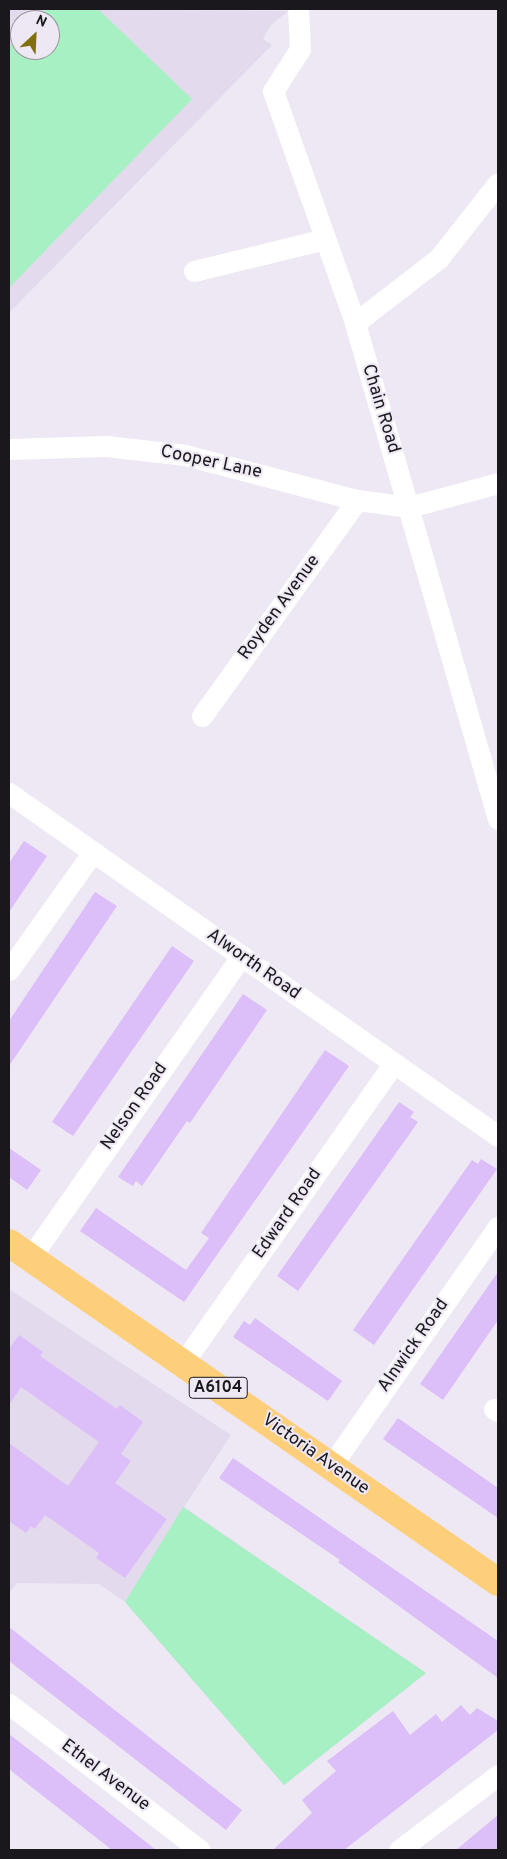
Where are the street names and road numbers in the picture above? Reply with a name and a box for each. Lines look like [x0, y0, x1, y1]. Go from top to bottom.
street label: Chain Road [356, 362, 404, 456]
street label: Cooper Lane [158, 442, 264, 484]
street label: Royden Avenue [234, 551, 326, 665]
street label: Alworth Road [202, 925, 304, 1005]
street label: Nelson Road [97, 1059, 173, 1155]
street label: Edward Road [249, 1165, 327, 1263]
street label: Alnwick Road [374, 1295, 454, 1397]
road number: A6104 [188, 1375, 248, 1402]
street label: Victoria Avenue [257, 1410, 373, 1500]
street label: Ethel Avenue [56, 1735, 154, 1817]

